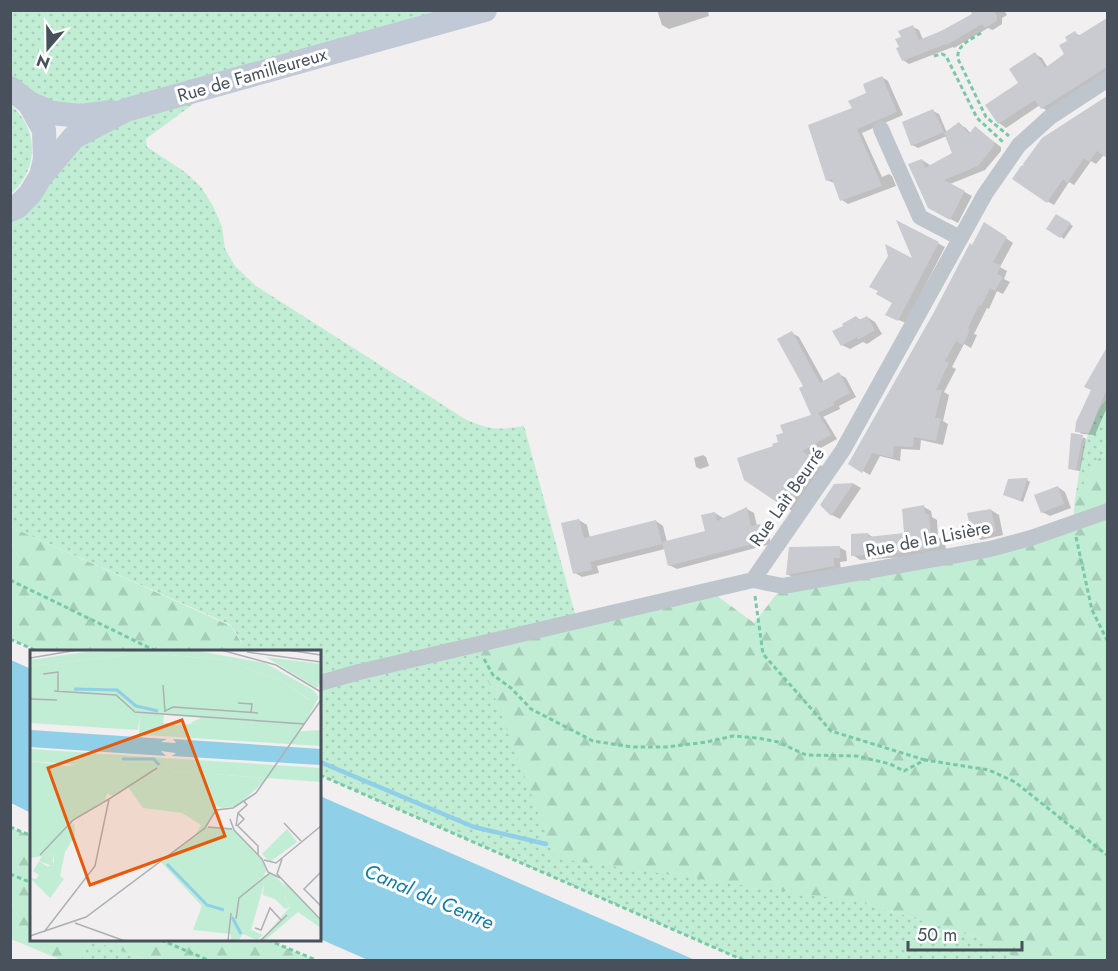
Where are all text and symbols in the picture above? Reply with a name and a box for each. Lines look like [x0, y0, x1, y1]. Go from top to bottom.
north arrow [18, 18, 78, 78]
street label: Rue de Familleureux [174, 41, 330, 109]
text: N [33, 49, 53, 75]
street label: Rue Lait Beurré [743, 442, 831, 552]
street label: Rue de la Lisière [863, 514, 993, 564]
inset map [30, 650, 321, 941]
water label: Canal du Centre [360, 857, 498, 937]
scale bar [908, 914, 1022, 952]
text: 50 m [917, 922, 957, 948]

